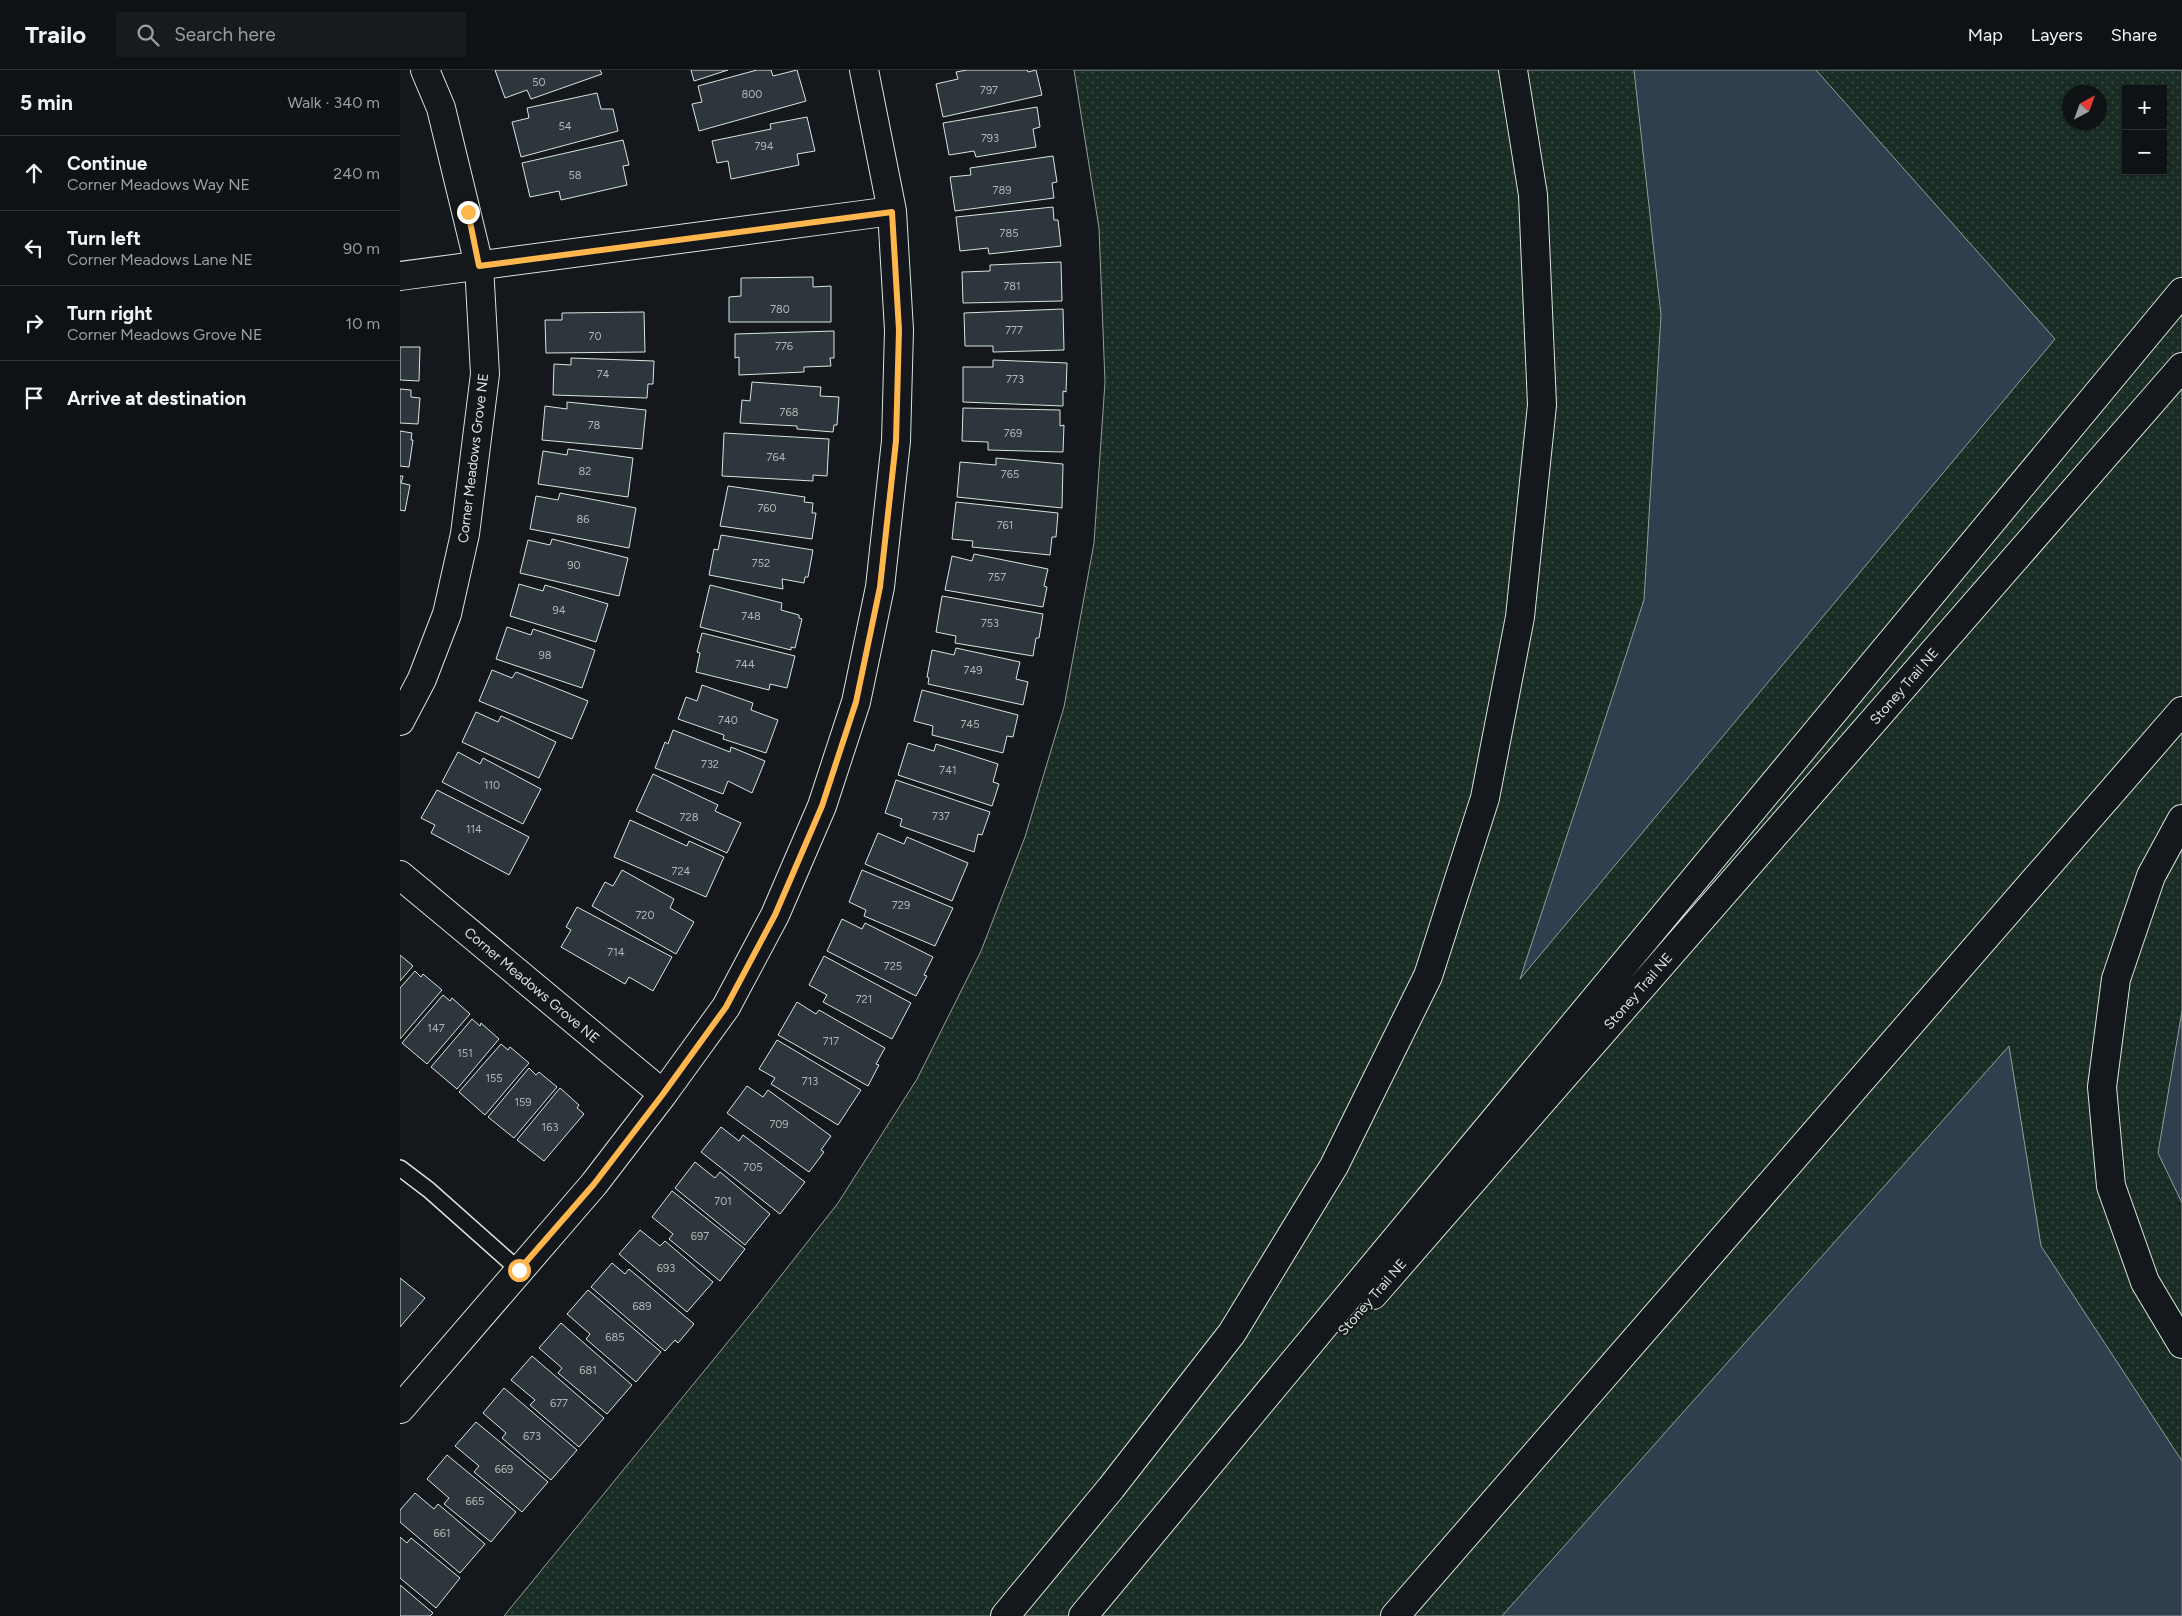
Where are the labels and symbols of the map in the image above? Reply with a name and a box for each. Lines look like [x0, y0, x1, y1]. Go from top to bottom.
house number: 50 [532, 76, 546, 89]
house number: 797 [980, 84, 998, 97]
north arrow [2062, 85, 2107, 130]
house number: 800 [742, 88, 762, 101]
house number: 54 [558, 120, 572, 133]
house number: 793 [981, 132, 999, 145]
house number: 794 [755, 140, 774, 153]
house number: 58 [568, 169, 582, 182]
house number: 789 [993, 184, 1011, 197]
route end [457, 201, 480, 224]
house number: 785 [1000, 227, 1019, 240]
house number: 781 [1003, 280, 1021, 293]
house number: 780 [770, 303, 790, 316]
house number: 777 [1005, 324, 1023, 337]
house number: 70 [589, 330, 601, 343]
house number: 776 [775, 340, 793, 353]
house number: 74 [597, 368, 610, 381]
street label: Corner Meadows Grove NE [455, 372, 492, 544]
house number: 773 [1006, 373, 1024, 386]
house number: 768 [780, 406, 799, 419]
house number: 78 [588, 419, 601, 432]
house number: 769 [1004, 427, 1022, 440]
house number: 764 [767, 451, 786, 464]
house number: 82 [579, 465, 591, 478]
house number: 765 [1001, 468, 1019, 481]
house number: 760 [757, 502, 777, 515]
house number: 86 [577, 513, 589, 526]
house number: 761 [997, 519, 1013, 532]
house number: 752 [752, 557, 770, 570]
house number: 90 [567, 559, 581, 572]
house number: 757 [988, 571, 1006, 584]
house number: 94 [552, 604, 566, 617]
house number: 748 [741, 610, 761, 623]
house number: 753 [981, 617, 999, 630]
street label: Stoney Trail NE [1866, 645, 1942, 728]
house number: 98 [539, 649, 552, 662]
house number: 744 [735, 658, 755, 671]
house number: 749 [964, 664, 982, 677]
house number: 740 [718, 714, 738, 727]
house number: 745 [960, 718, 980, 731]
house number: 732 [701, 758, 719, 771]
house number: 741 [939, 764, 957, 777]
house number: 110 [484, 779, 500, 792]
house number: 737 [932, 810, 950, 823]
house number: 728 [680, 811, 699, 824]
house number: 114 [466, 823, 482, 836]
house number: 724 [672, 865, 691, 878]
house number: 729 [892, 899, 910, 912]
house number: 720 [635, 909, 655, 922]
street label: Corner Meadows Grove NE [461, 924, 603, 1047]
house number: 714 [607, 946, 625, 959]
street label: Stoney Trail NE [1600, 950, 1676, 1033]
house number: 725 [884, 960, 902, 973]
house number: 721 [856, 993, 872, 1006]
house number: 147 [427, 1022, 445, 1035]
house number: 717 [823, 1035, 839, 1048]
house number: 151 [457, 1047, 473, 1060]
house number: 155 [485, 1072, 503, 1085]
house number: 713 [802, 1075, 818, 1088]
house number: 159 [514, 1096, 532, 1109]
house number: 709 [769, 1118, 789, 1131]
house number: 163 [542, 1121, 558, 1134]
house number: 705 [743, 1161, 763, 1174]
house number: 701 [714, 1195, 732, 1208]
house number: 697 [691, 1230, 709, 1243]
street label: Stoney Trail NE [1334, 1256, 1410, 1339]
route start [508, 1259, 531, 1282]
house number: 693 [657, 1262, 675, 1275]
house number: 689 [632, 1300, 652, 1313]
house number: 685 [605, 1331, 625, 1344]
house number: 681 [579, 1364, 597, 1377]
house number: 677 [550, 1397, 568, 1410]
house number: 673 [523, 1430, 541, 1443]
house number: 669 [495, 1463, 513, 1476]
house number: 665 [466, 1495, 484, 1508]
house number: 661 [434, 1527, 451, 1540]

